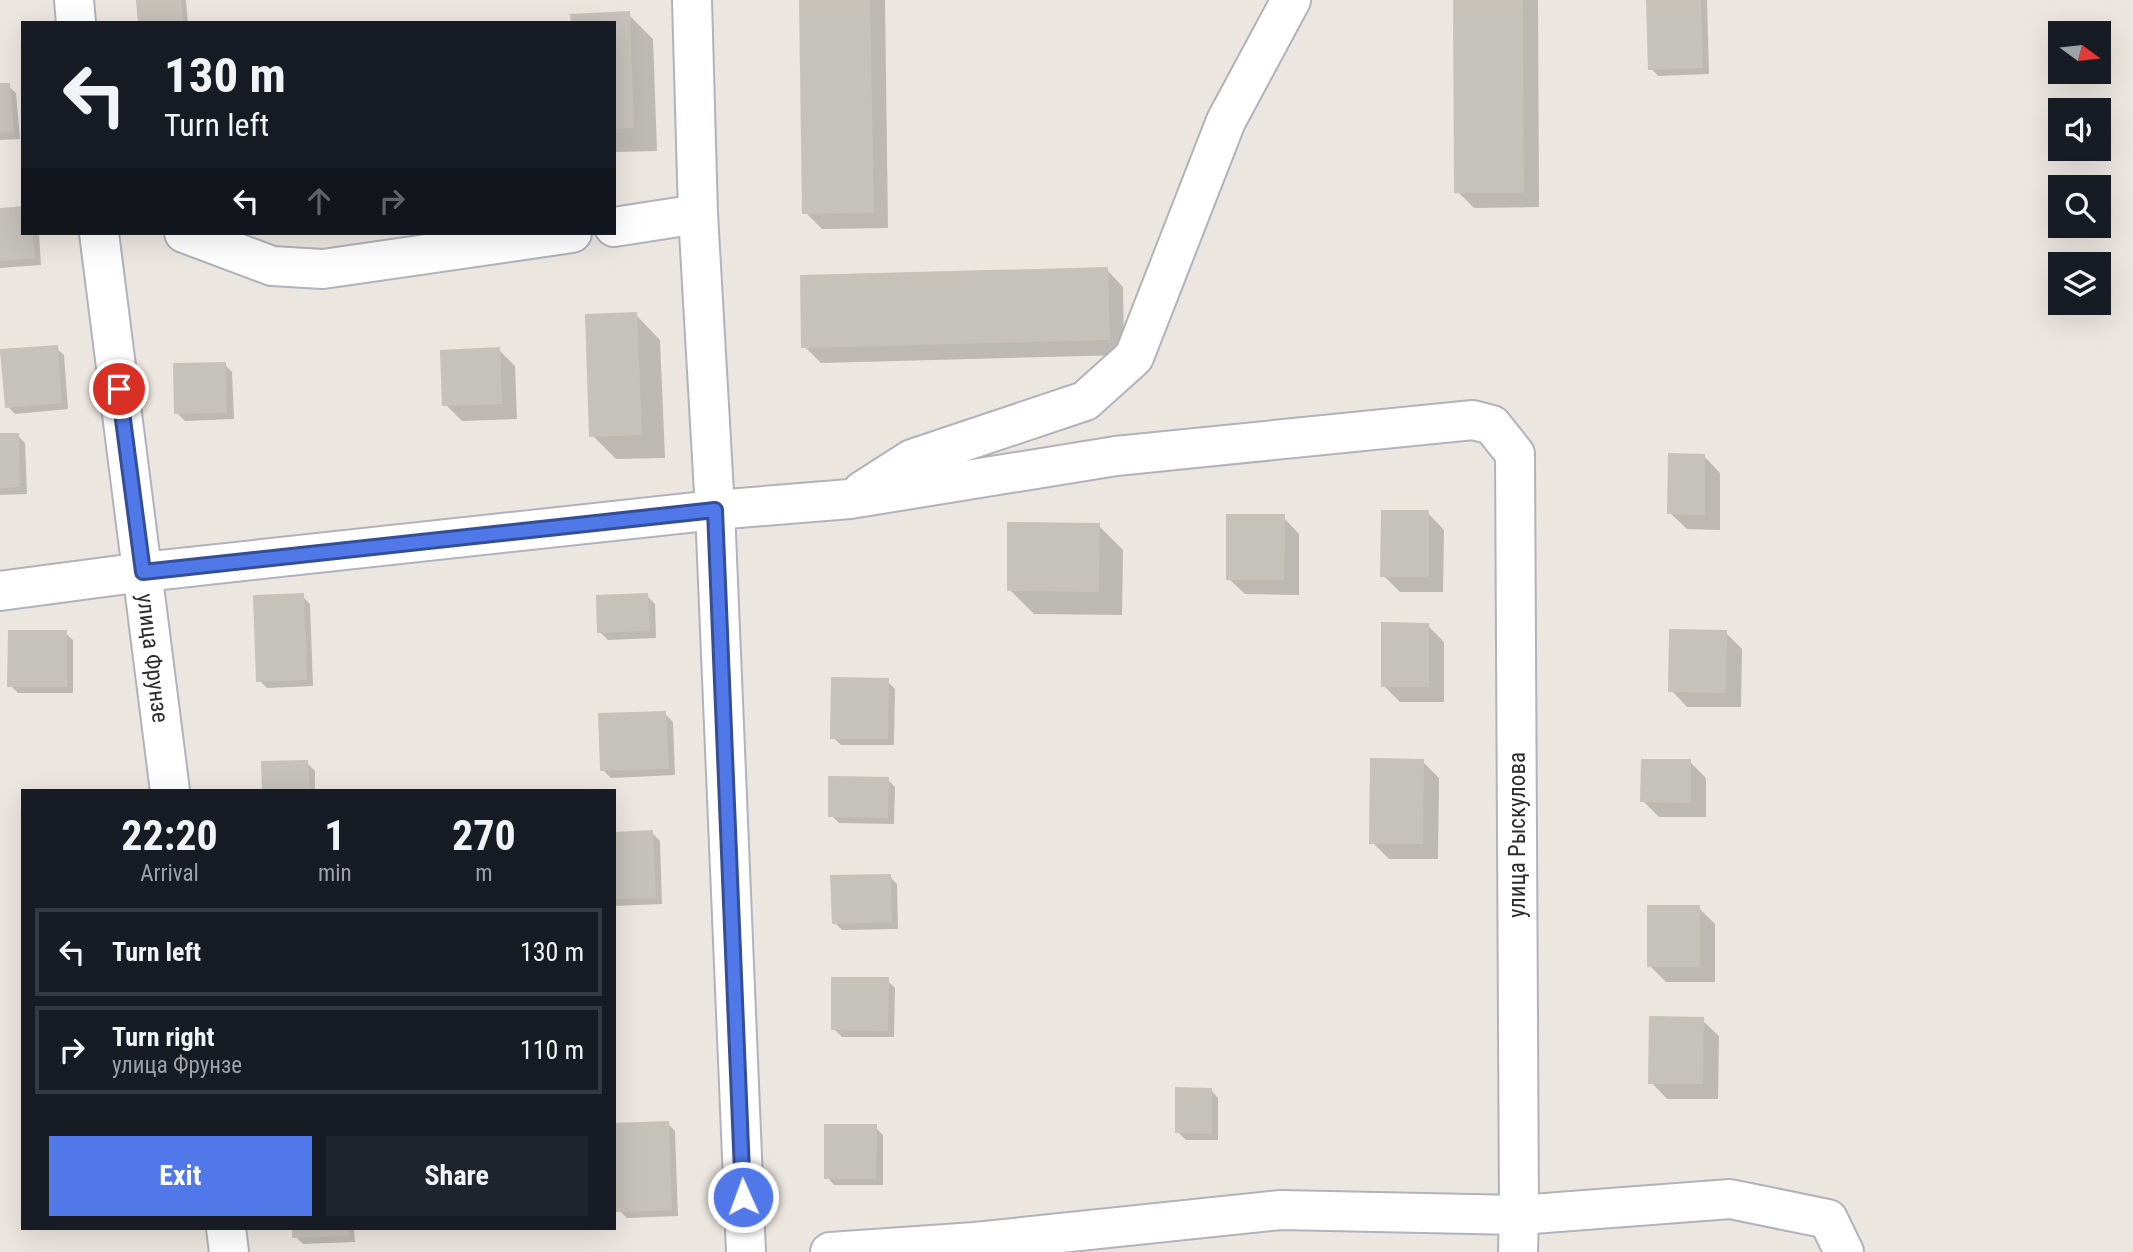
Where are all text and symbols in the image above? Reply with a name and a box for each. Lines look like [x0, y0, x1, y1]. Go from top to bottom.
north arrow [2048, 21, 2110, 84]
map controls [2048, 21, 2111, 315]
text: 130 m [164, 47, 286, 104]
icon: left [49, 49, 140, 140]
button: sound [2048, 98, 2111, 161]
text: Turn left [164, 106, 269, 144]
button: search [2048, 175, 2111, 238]
icon: left [227, 182, 265, 220]
icon: ahead [300, 182, 338, 220]
icon: right [373, 182, 411, 220]
button: layers [2048, 252, 2111, 315]
pin [89, 359, 149, 419]
icon: arrive [100, 370, 138, 408]
street label: улица Фрунзе [131, 592, 174, 724]
street label: улица Рыскулова [1504, 752, 1531, 918]
text: 22:20 [121, 811, 218, 860]
text: 1 [324, 811, 345, 860]
text: 270 [452, 811, 516, 860]
text: Arrival [140, 860, 199, 887]
text: min [318, 860, 352, 887]
text: m [475, 860, 492, 887]
icon: left [53, 933, 91, 971]
text: Turn left [112, 937, 201, 967]
text: 130 m [520, 937, 584, 967]
text: Turn right [112, 1022, 214, 1052]
icon: right [53, 1031, 91, 1069]
text: 110 m [520, 1035, 584, 1065]
text: улица Фрунзе [112, 1052, 242, 1079]
button: Exit [49, 1136, 312, 1216]
button: Share [326, 1136, 588, 1216]
position arrow [706, 1160, 780, 1234]

